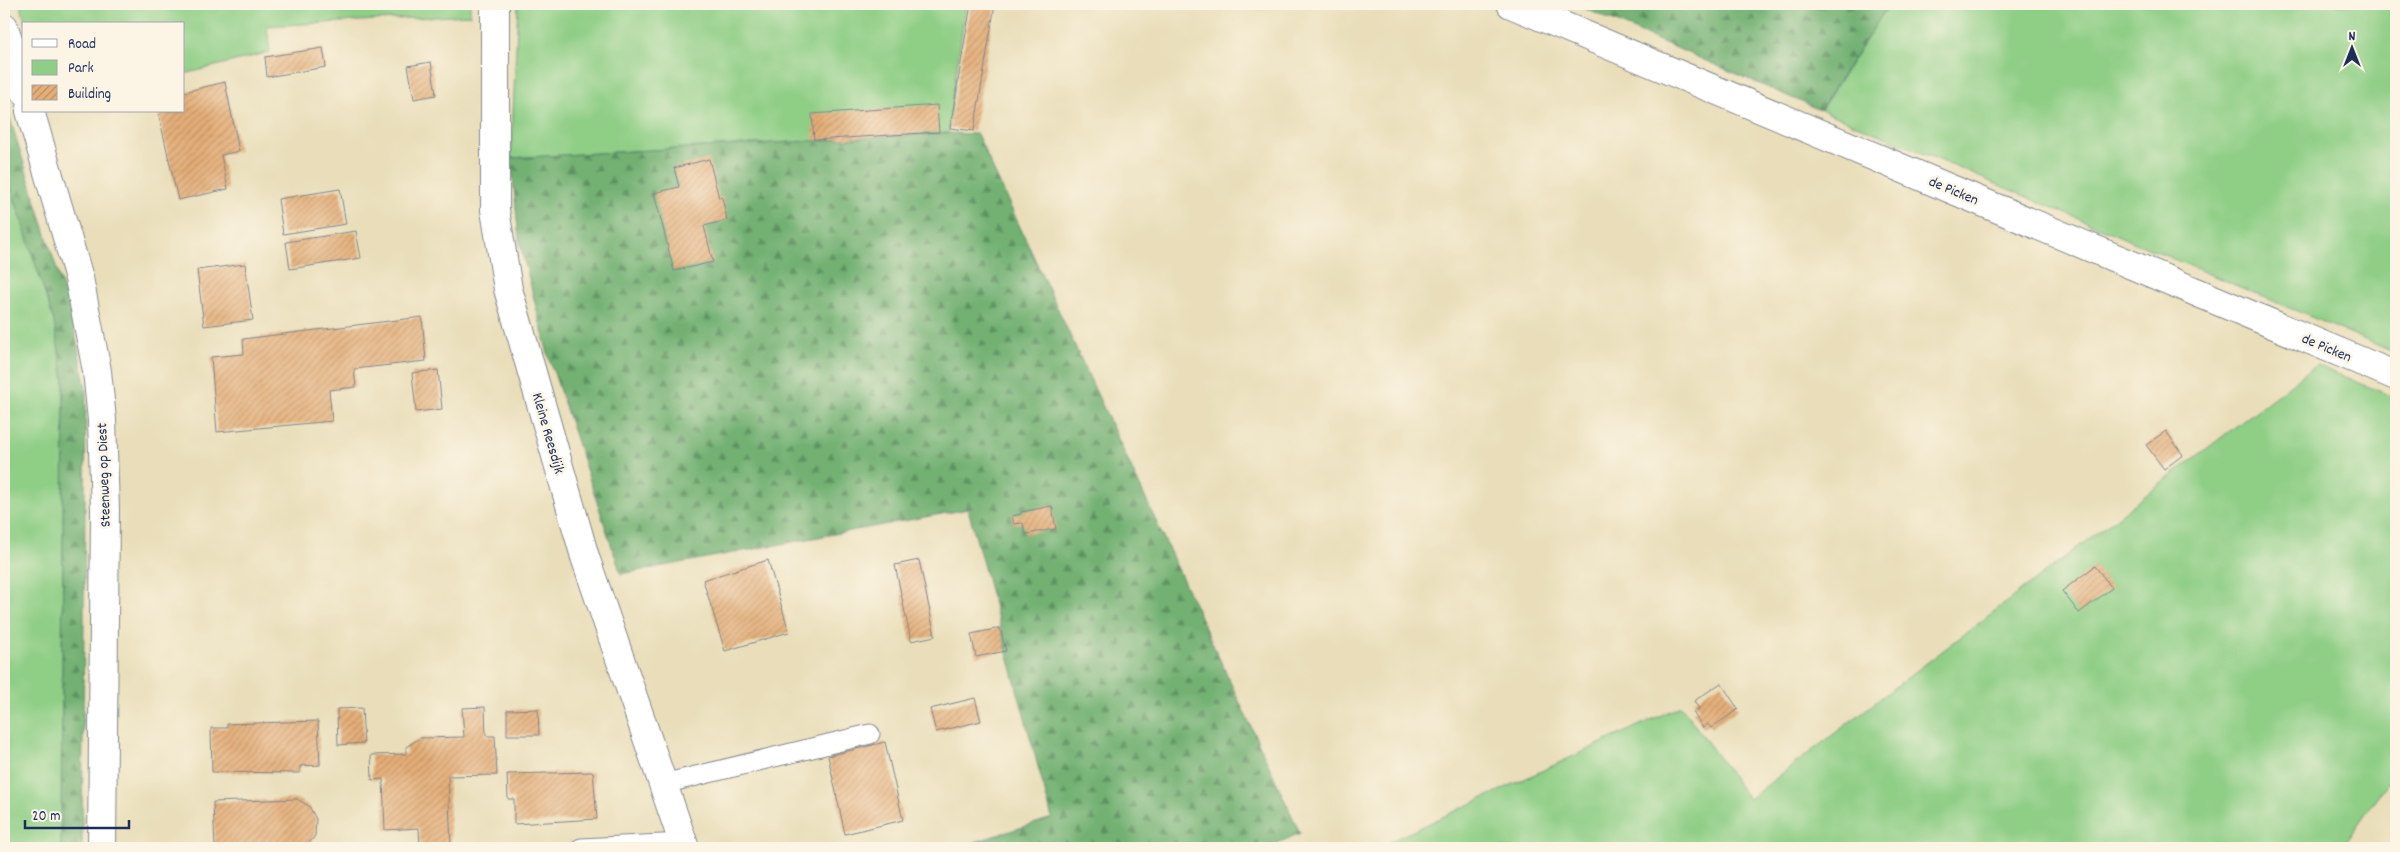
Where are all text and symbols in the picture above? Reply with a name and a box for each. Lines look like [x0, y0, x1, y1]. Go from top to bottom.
legend [22, 22, 185, 112]
north arrow [2328, 22, 2378, 72]
text: N [2349, 27, 2356, 47]
text: Road [68, 34, 96, 56]
text: Park [68, 58, 94, 80]
text: Building [68, 84, 111, 106]
street label: de Picken [1925, 171, 1982, 212]
street label: de Picken [2298, 328, 2355, 369]
street label: Kleine Reesdijk [525, 390, 569, 477]
street label: Steenweg op Diest [92, 422, 118, 528]
scale bar [25, 797, 129, 829]
text: 20 m [32, 806, 60, 828]

